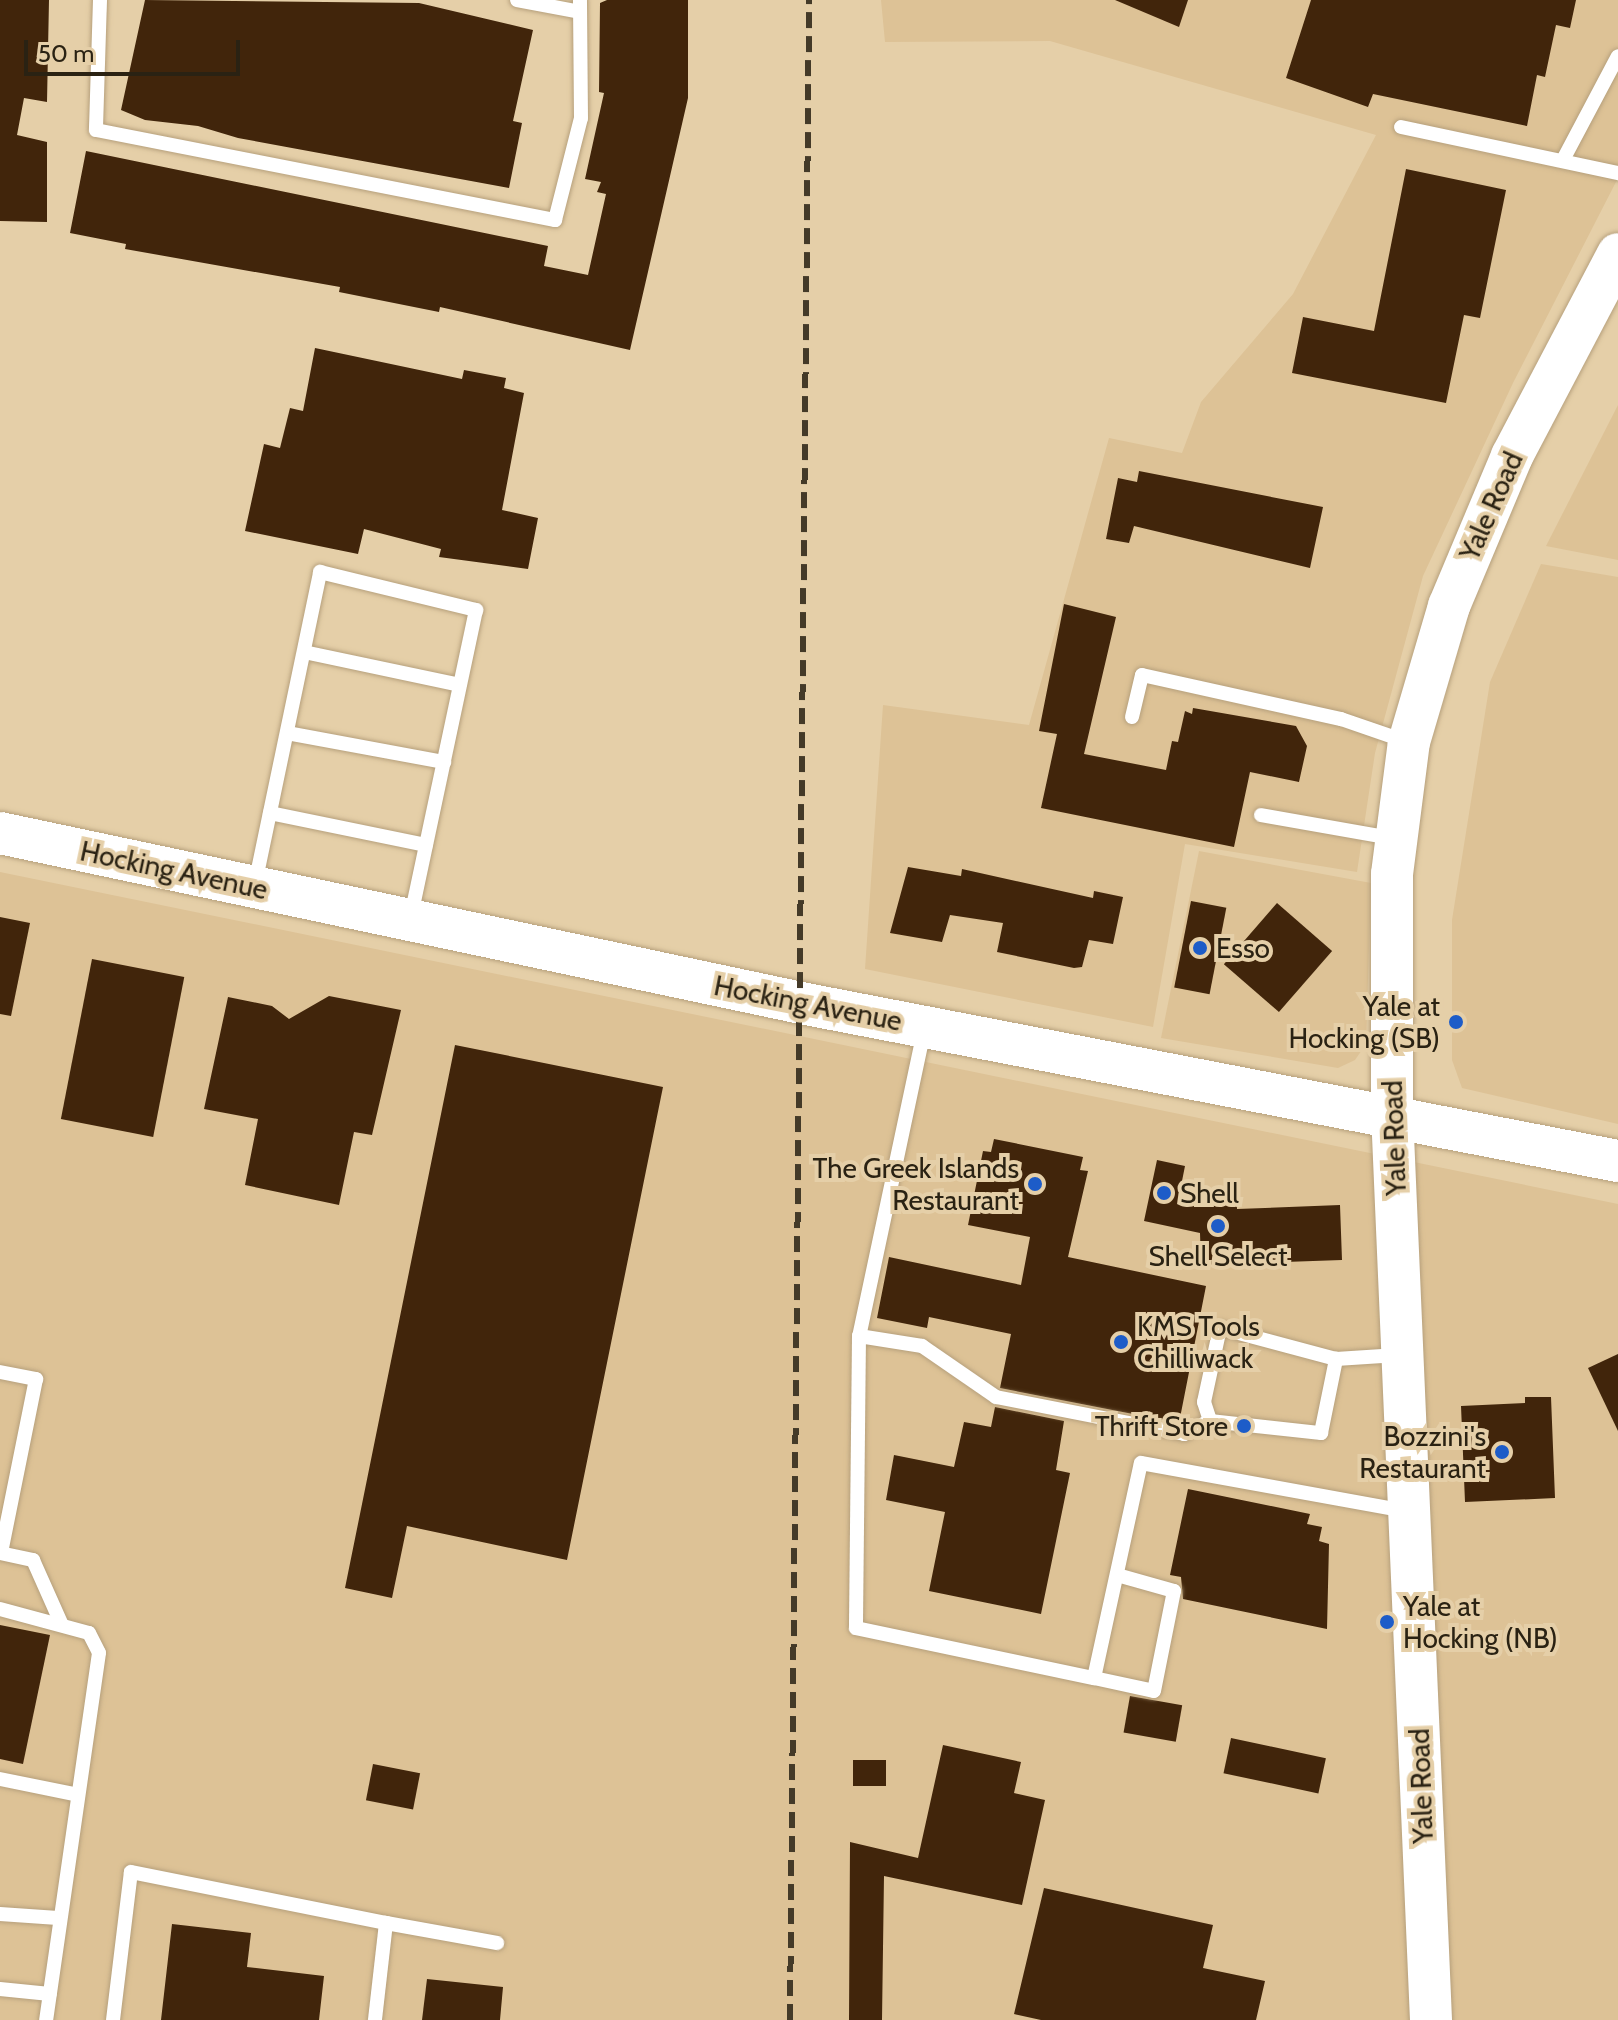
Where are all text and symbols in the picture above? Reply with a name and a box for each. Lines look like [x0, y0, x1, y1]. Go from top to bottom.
scale bar [28, 24, 244, 74]
text: 50 m [38, 39, 94, 68]
street label: Yale Road [1452, 447, 1530, 565]
street label: Hocking Avenue [77, 834, 271, 906]
place label: Esso [1216, 931, 1270, 965]
marker: Esso [1191, 939, 1209, 957]
street label: Hocking Avenue [711, 968, 905, 1038]
place label: Yale at Hocking (SB) [1289, 989, 1440, 1055]
marker: Yale at Hocking (SB) [1447, 1013, 1465, 1031]
street label: Yale Road [1375, 1080, 1413, 1196]
place label: The Greek Islands Restaurant [813, 1151, 1019, 1217]
marker: The Greek Islands Restaurant [1026, 1175, 1044, 1193]
place label: Shell [1180, 1176, 1239, 1210]
marker: Shell [1155, 1184, 1173, 1202]
marker: Shell Select [1209, 1217, 1227, 1235]
place label: Shell Select [1149, 1239, 1287, 1273]
place label: KMS Tools Chilliwack [1137, 1309, 1260, 1375]
marker: KMS Tools Chilliwack [1112, 1333, 1130, 1351]
place label: Thrift Store [1095, 1409, 1228, 1443]
marker: Thrift Store [1235, 1417, 1253, 1435]
place label: Bozzini's Restaurant [1359, 1419, 1486, 1485]
marker: Bozzini's Restaurant [1493, 1443, 1511, 1461]
place label: Yale at Hocking (NB) [1403, 1589, 1558, 1655]
marker: Yale at Hocking (NB) [1378, 1613, 1396, 1631]
street label: Yale Road [1402, 1728, 1440, 1844]

